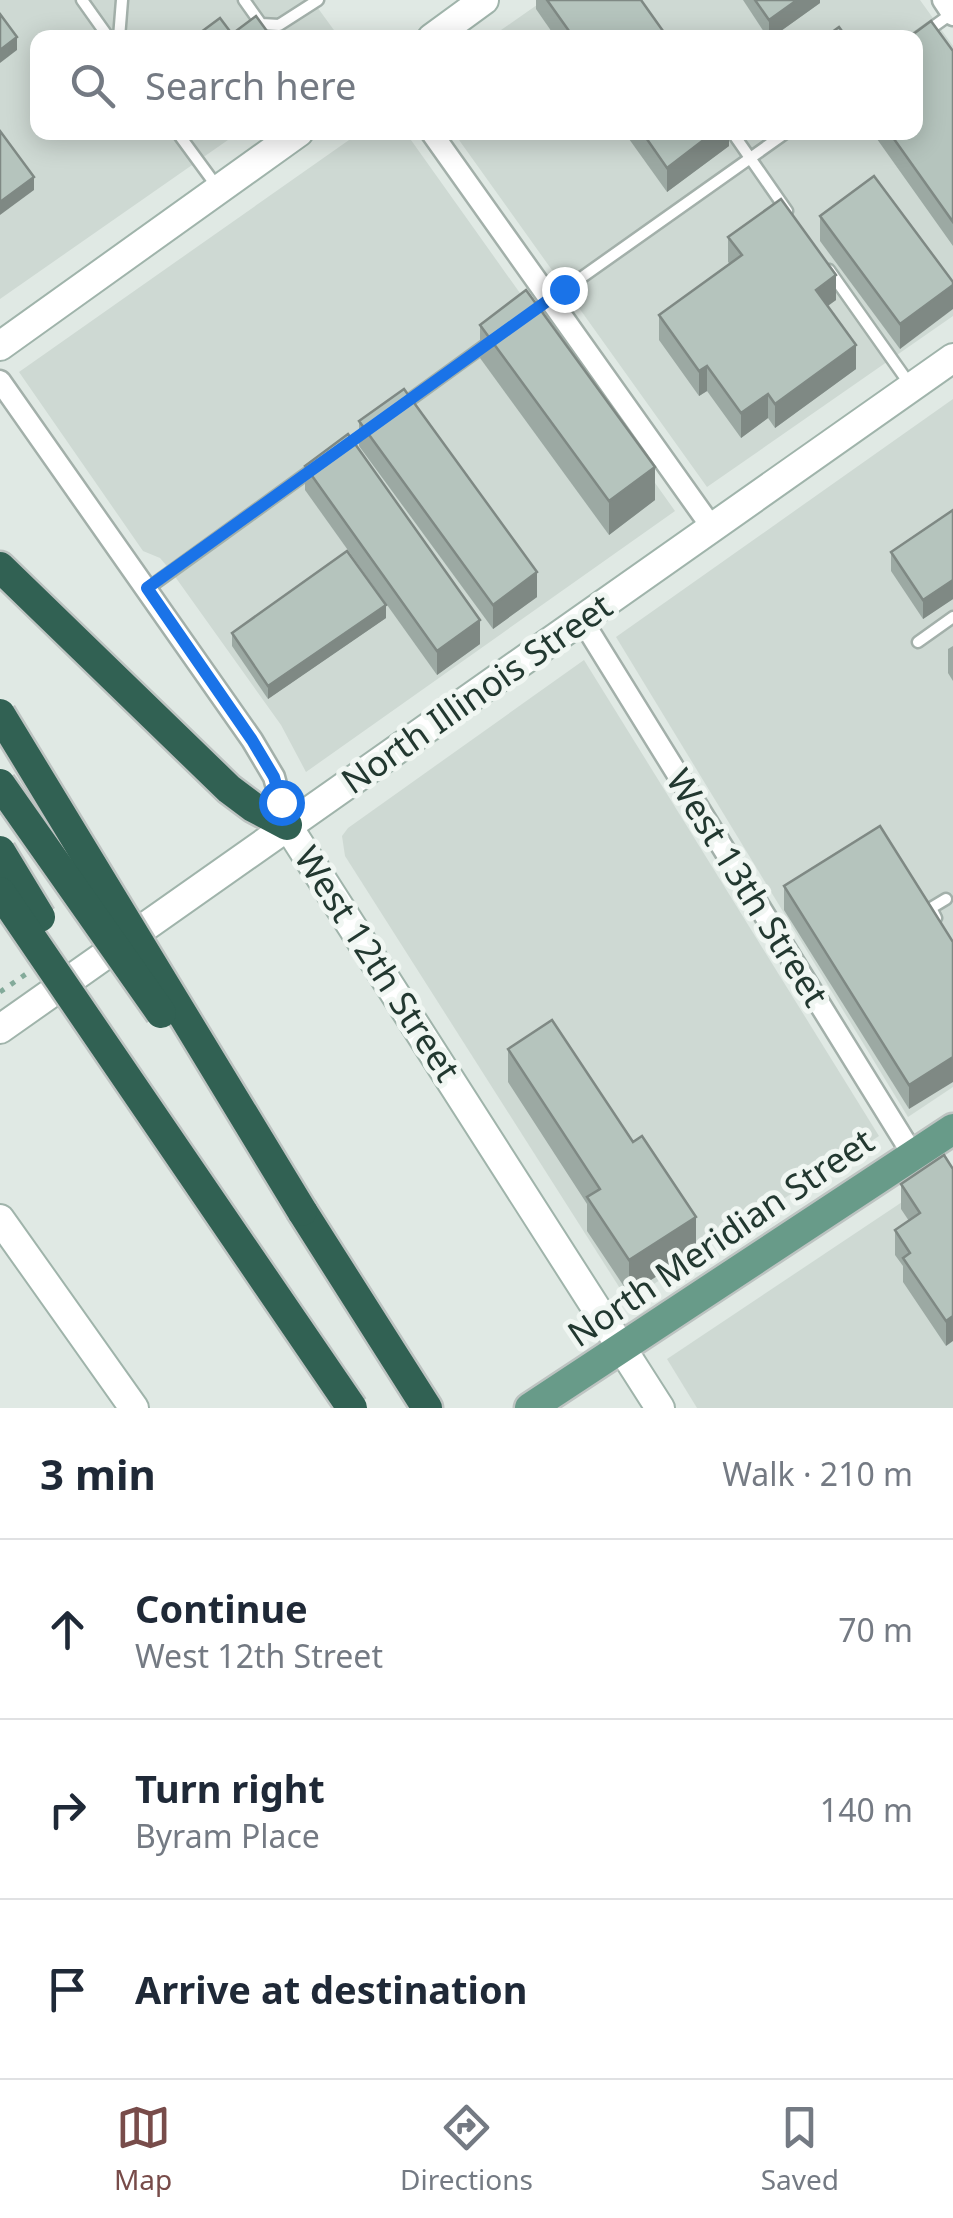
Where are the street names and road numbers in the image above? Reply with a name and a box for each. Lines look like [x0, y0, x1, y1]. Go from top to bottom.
street label: North Illinois Street [332, 582, 621, 804]
street label: West 13th Street [656, 760, 840, 1015]
street label: West 12th Street [285, 837, 472, 1090]
street label: North Meridian Street [558, 1117, 882, 1357]

